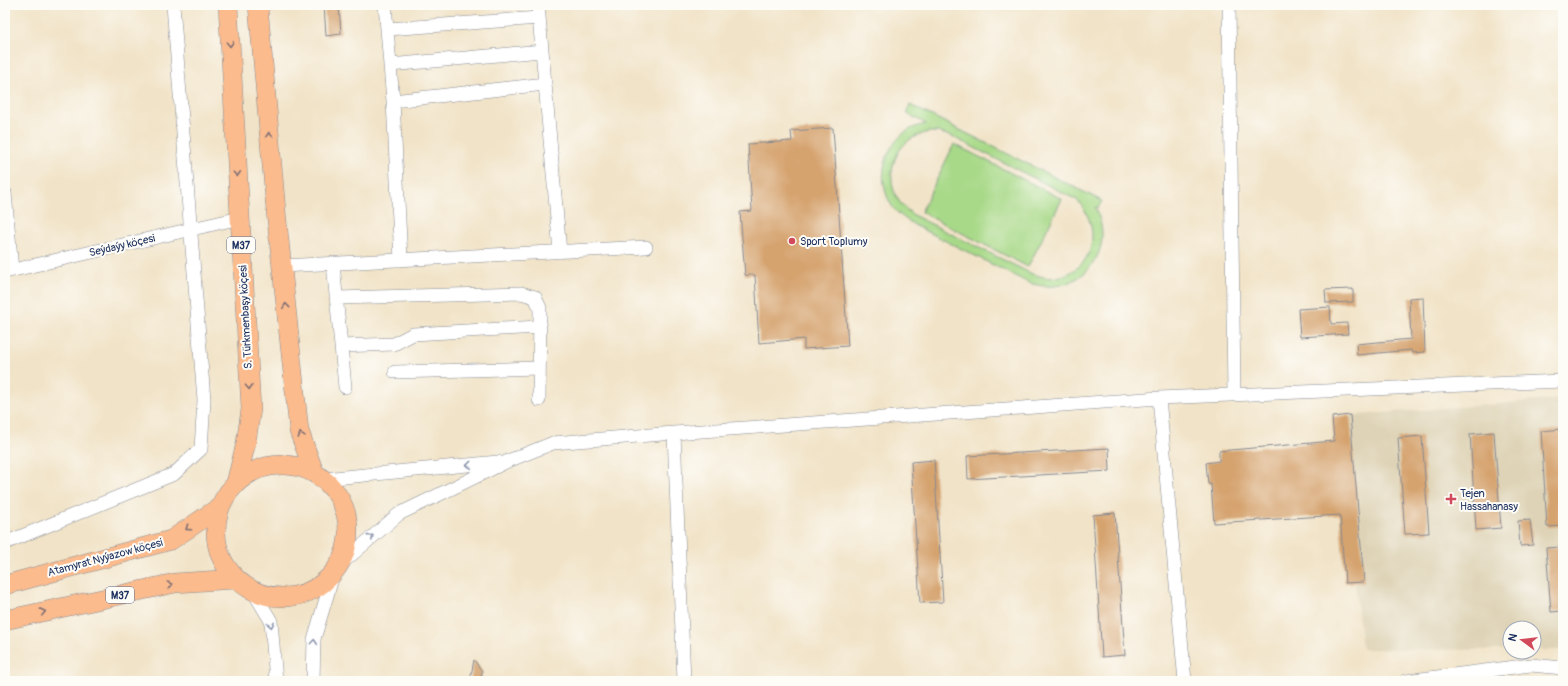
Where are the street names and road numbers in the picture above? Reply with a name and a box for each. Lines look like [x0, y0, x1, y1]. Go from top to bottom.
street label: Seýdaýy köçesi [88, 232, 156, 259]
road number: M37 [227, 237, 255, 253]
street label: S. Türkmenbaşy köçesi [236, 265, 255, 369]
street label: Atamyrat Nyýazow köçesi [46, 536, 164, 579]
road number: M37 [106, 587, 134, 603]

